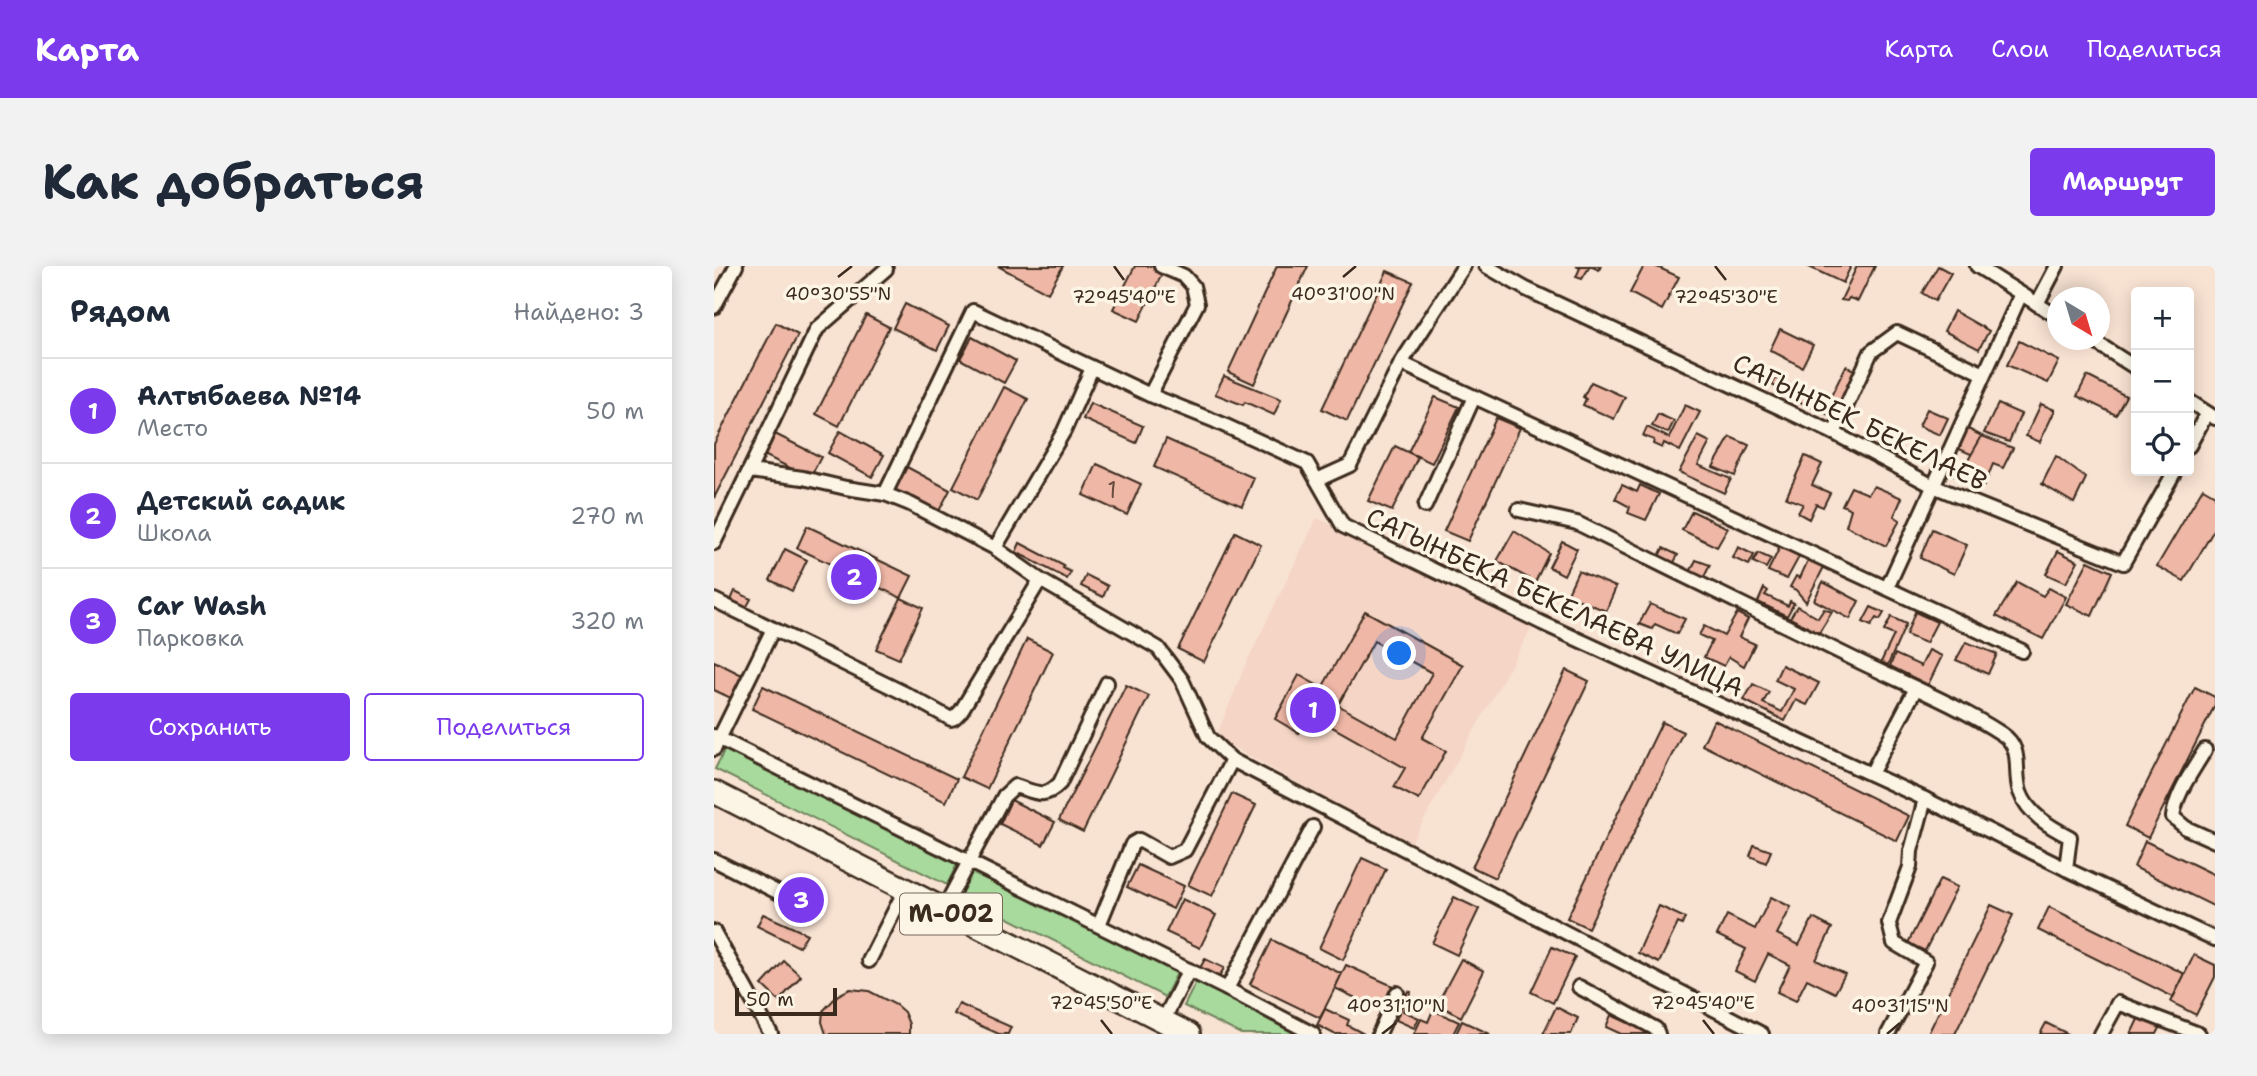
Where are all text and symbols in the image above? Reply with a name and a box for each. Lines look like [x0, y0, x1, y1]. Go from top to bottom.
text: Карта [35, 27, 139, 72]
text: Карта [1885, 33, 1953, 65]
text: Слои [1991, 33, 2049, 65]
text: Поделиться [2087, 33, 2222, 65]
button: Маршрут [2030, 148, 2215, 216]
text: Как добраться [42, 149, 424, 215]
text: 40°30'55"N [785, 282, 891, 306]
text: 40°31'00"N [1291, 282, 1395, 306]
text: 72°45'40"E [1072, 285, 1176, 309]
text: 72°45'30"E [1674, 285, 1778, 309]
north arrow [2047, 287, 2110, 350]
map controls [2131, 287, 2194, 476]
button: + [2131, 287, 2194, 350]
text: Рядом [70, 291, 170, 332]
text: Найдено: 3 [514, 297, 644, 327]
street label: САГЫНБЕК БЕКЕЛАЕВ [1727, 345, 1993, 498]
button: − [2131, 350, 2194, 413]
text: Алтыбаева №14 [137, 378, 361, 413]
text: 1 [88, 396, 98, 426]
text: 50 m [586, 396, 644, 426]
text: Место [137, 413, 208, 443]
button: locate [2131, 413, 2194, 476]
house number: 1 [1107, 475, 1117, 505]
text: Детский садик [137, 483, 345, 518]
street label: САГЫНБЕКА БЕКЕЛАЕВА УЛИЦА [1361, 498, 1750, 705]
text: 2 [85, 501, 101, 531]
text: 270 m [570, 501, 644, 531]
text: Школа [137, 518, 212, 548]
pin: 2 [831, 551, 877, 603]
text: Car Wash [137, 588, 267, 623]
text: 3 [85, 606, 101, 636]
text: 320 m [570, 606, 644, 636]
text: Парковка [137, 623, 244, 653]
your location [1382, 636, 1416, 670]
pin: 1 [1290, 684, 1336, 736]
button: Сохранить [70, 693, 350, 761]
button: Поделиться [364, 693, 644, 761]
pin: 3 [778, 874, 824, 926]
road number: M-002 [900, 894, 1002, 934]
scale bar [735, 985, 836, 1017]
text: 50 m [746, 987, 794, 1012]
text: 72°45'50"E [1050, 991, 1152, 1015]
text: 72°45'40"E [1651, 991, 1755, 1015]
text: 40°31'10"N [1347, 994, 1445, 1018]
text: 40°31'15"N [1851, 994, 1949, 1018]

